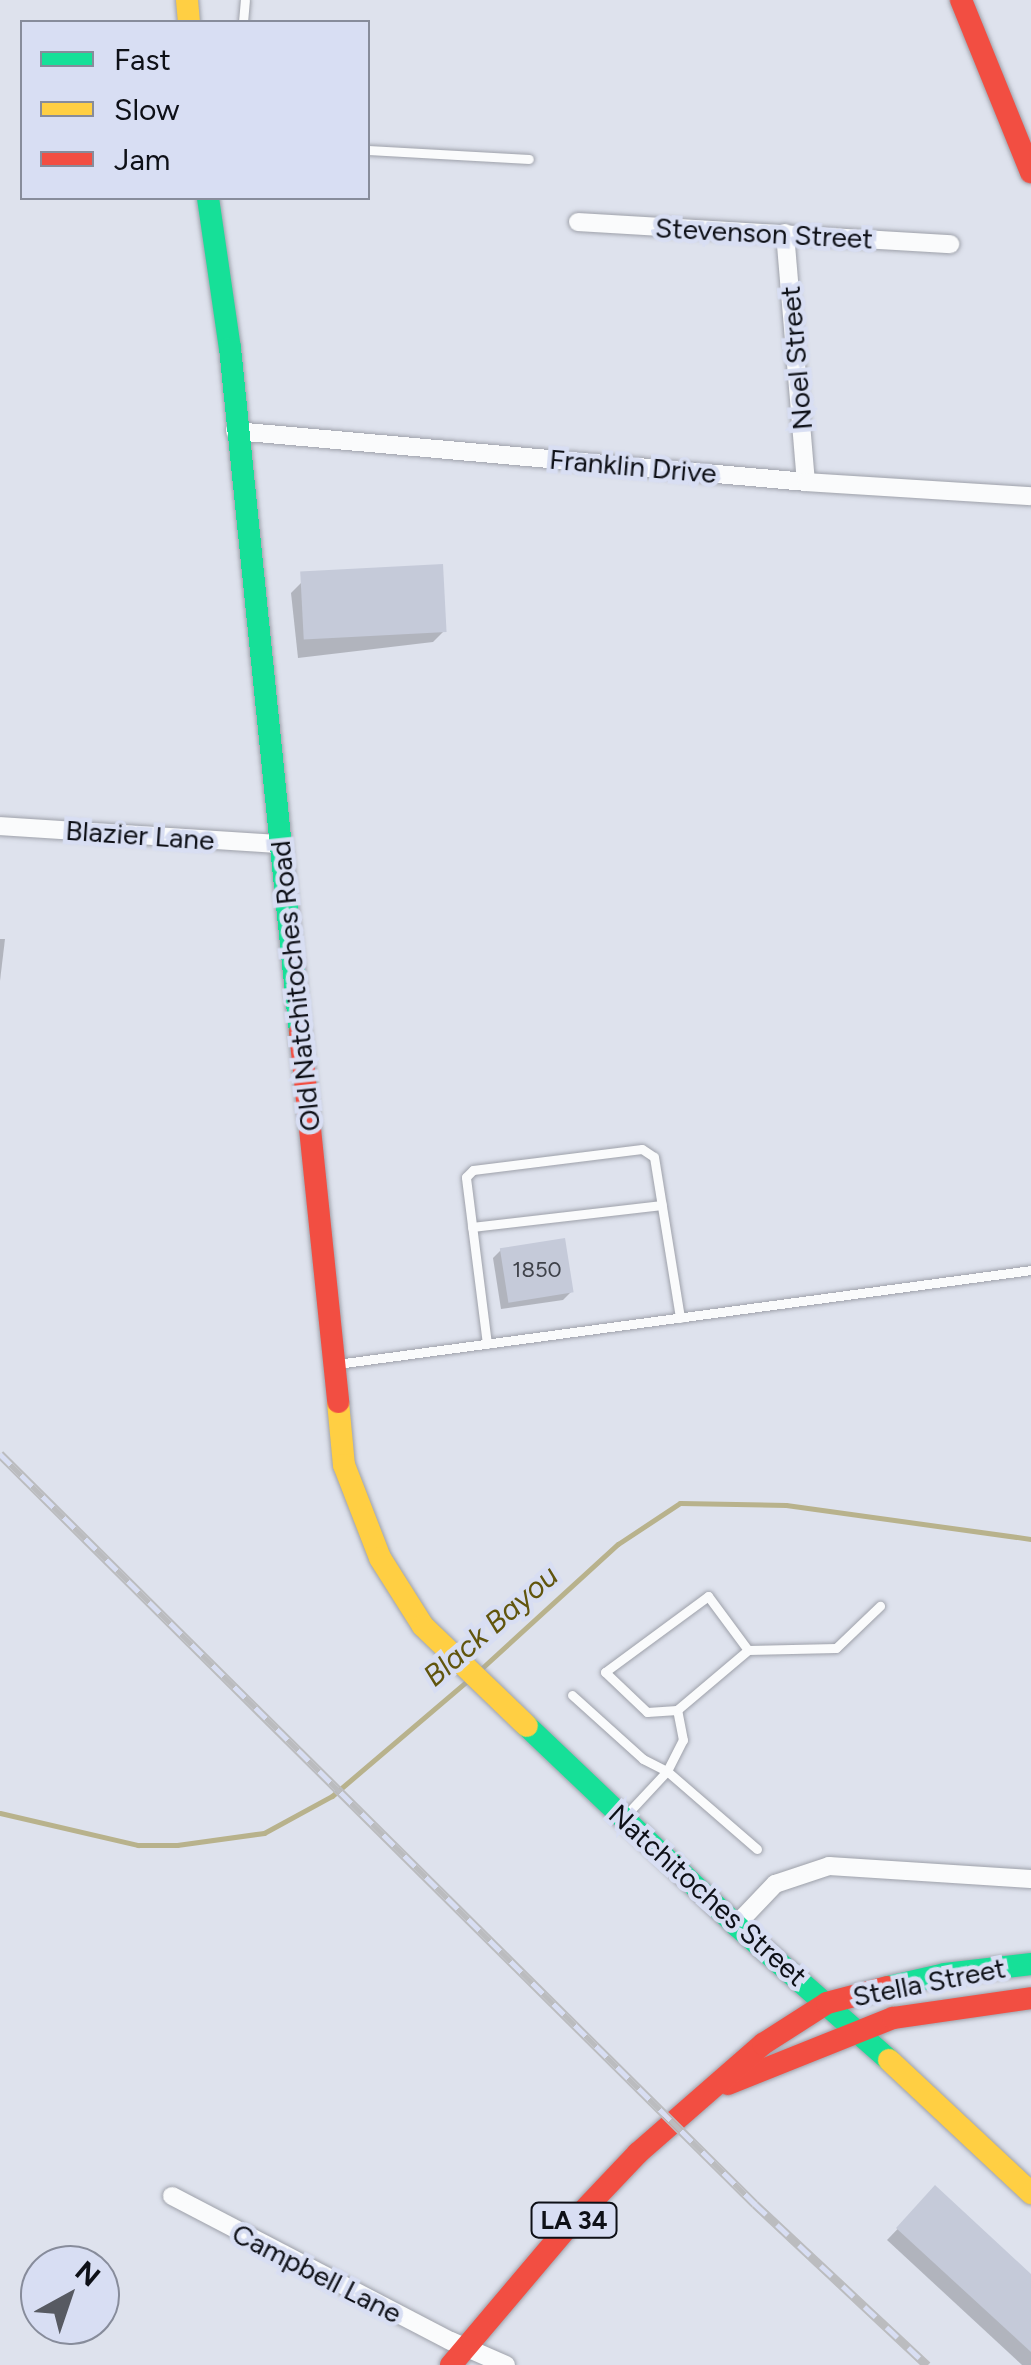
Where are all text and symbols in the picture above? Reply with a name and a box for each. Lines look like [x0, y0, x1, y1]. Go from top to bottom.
legend [20, 20, 370, 200]
text: Fast [114, 41, 171, 78]
text: Slow [114, 91, 180, 128]
text: Jam [114, 141, 170, 178]
street label: Stevenson Street [654, 211, 874, 255]
street label: Noel Street [773, 284, 819, 432]
street label: Franklin Drive [548, 442, 718, 490]
street label: Blazier Lane [64, 813, 216, 857]
street label: Old Natchitoches Road [263, 839, 327, 1133]
house number: 1850 [512, 1257, 562, 1283]
water label: Black Bayou [416, 1558, 566, 1694]
street label: Natchitoches Street [602, 1797, 814, 1993]
street label: Stella Street [850, 1951, 1008, 2013]
road number: LA 34 [529, 2200, 619, 2240]
street label: Campbell Lane [227, 2216, 407, 2330]
north arrow [20, 2245, 120, 2345]
text: N [69, 2254, 107, 2294]

